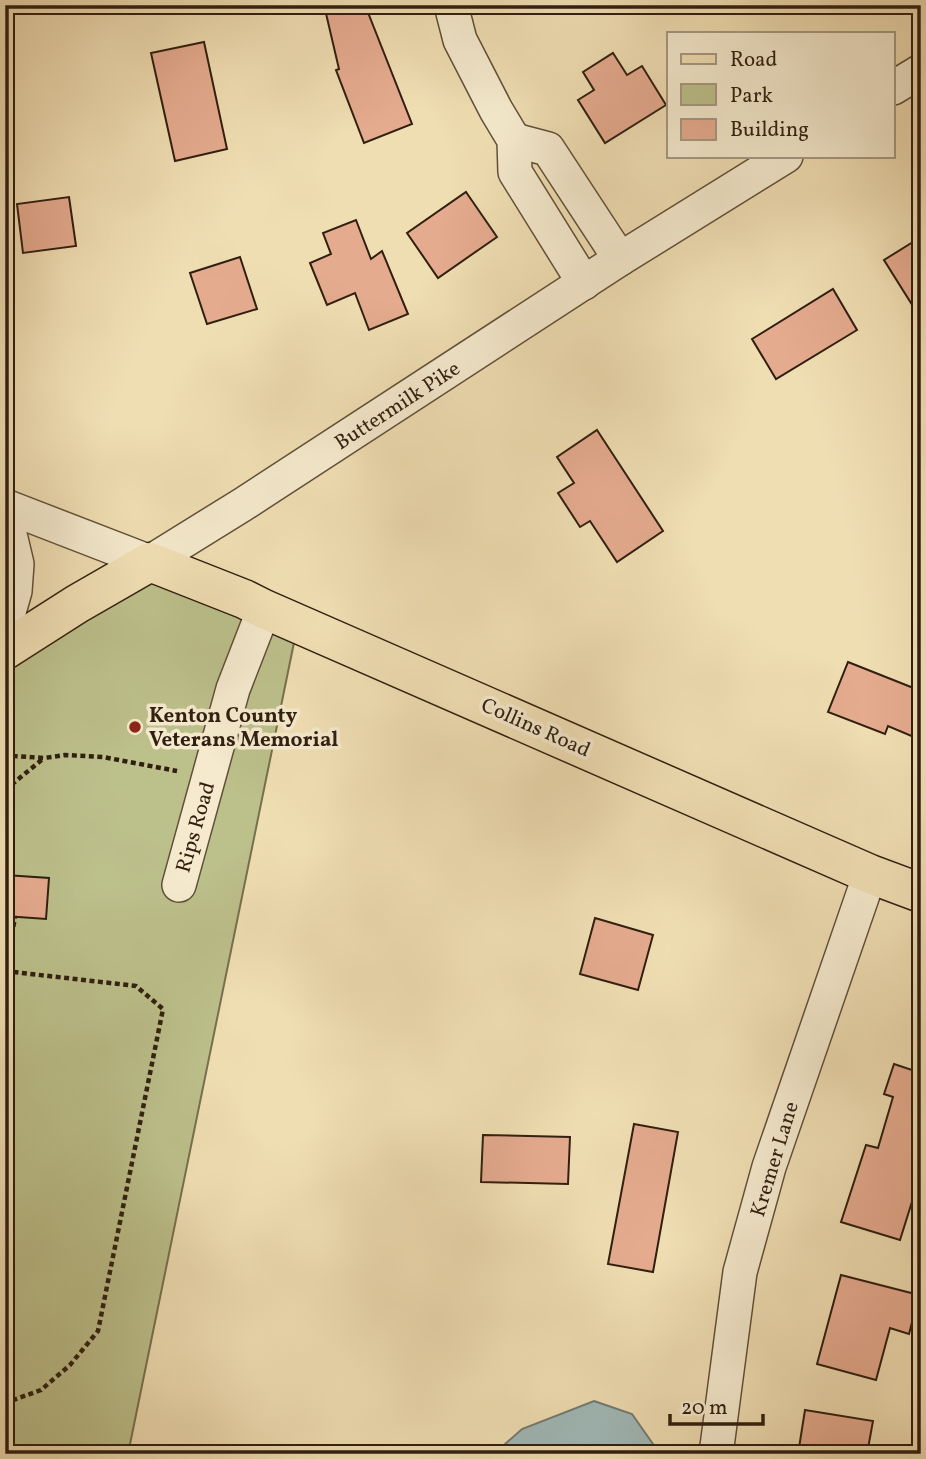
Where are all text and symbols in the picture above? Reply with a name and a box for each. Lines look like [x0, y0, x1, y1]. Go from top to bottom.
legend [667, 32, 894, 158]
text: Road [730, 46, 777, 75]
text: Park [730, 82, 773, 111]
text: Building [730, 116, 809, 145]
street label: Buttermilk Pike [329, 355, 466, 458]
street label: Collins Road [476, 691, 595, 765]
place label: Kenton County Veterans Memorial [149, 702, 339, 755]
marker: Kenton County Veterans Memorial [127, 719, 143, 735]
street label: Rips Road [170, 779, 223, 876]
street label: Kremer Lane [744, 1098, 807, 1221]
scale bar [670, 1382, 763, 1426]
text: 20 m [681, 1394, 727, 1423]

